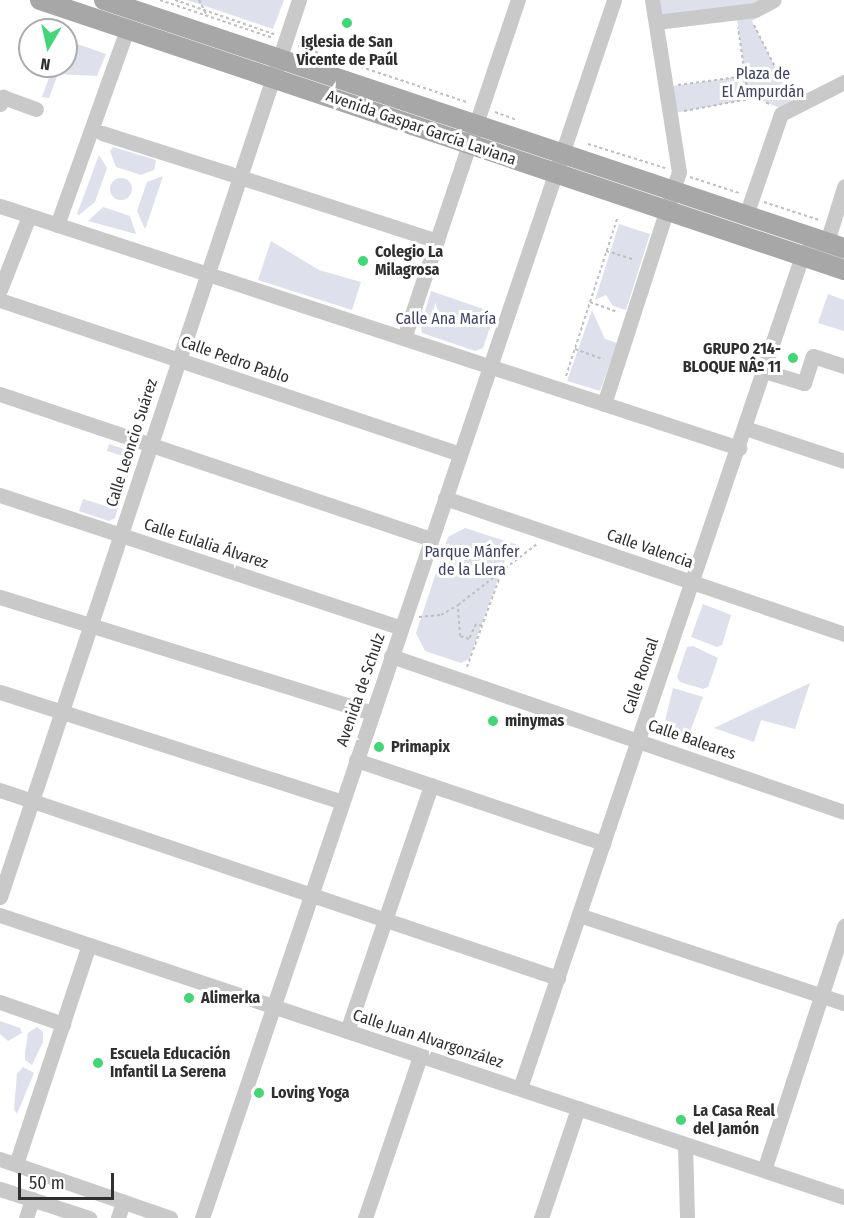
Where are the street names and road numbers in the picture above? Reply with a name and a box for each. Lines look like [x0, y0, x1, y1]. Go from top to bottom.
street label: Avenida Gaspar García Laviana [323, 86, 519, 170]
street label: Calle Pedro Pablo [178, 332, 292, 388]
street label: Calle Leoncio Suárez [102, 376, 162, 510]
street label: Calle Eulalia Álvarez [141, 515, 271, 573]
street label: Calle Valencia [604, 525, 696, 573]
street label: Avenida de Schulz [333, 631, 389, 749]
street label: Calle Roncal [619, 635, 663, 717]
street label: Calle Baleares [646, 716, 738, 764]
street label: Calle Juan Alvargonzález [350, 1006, 506, 1072]

